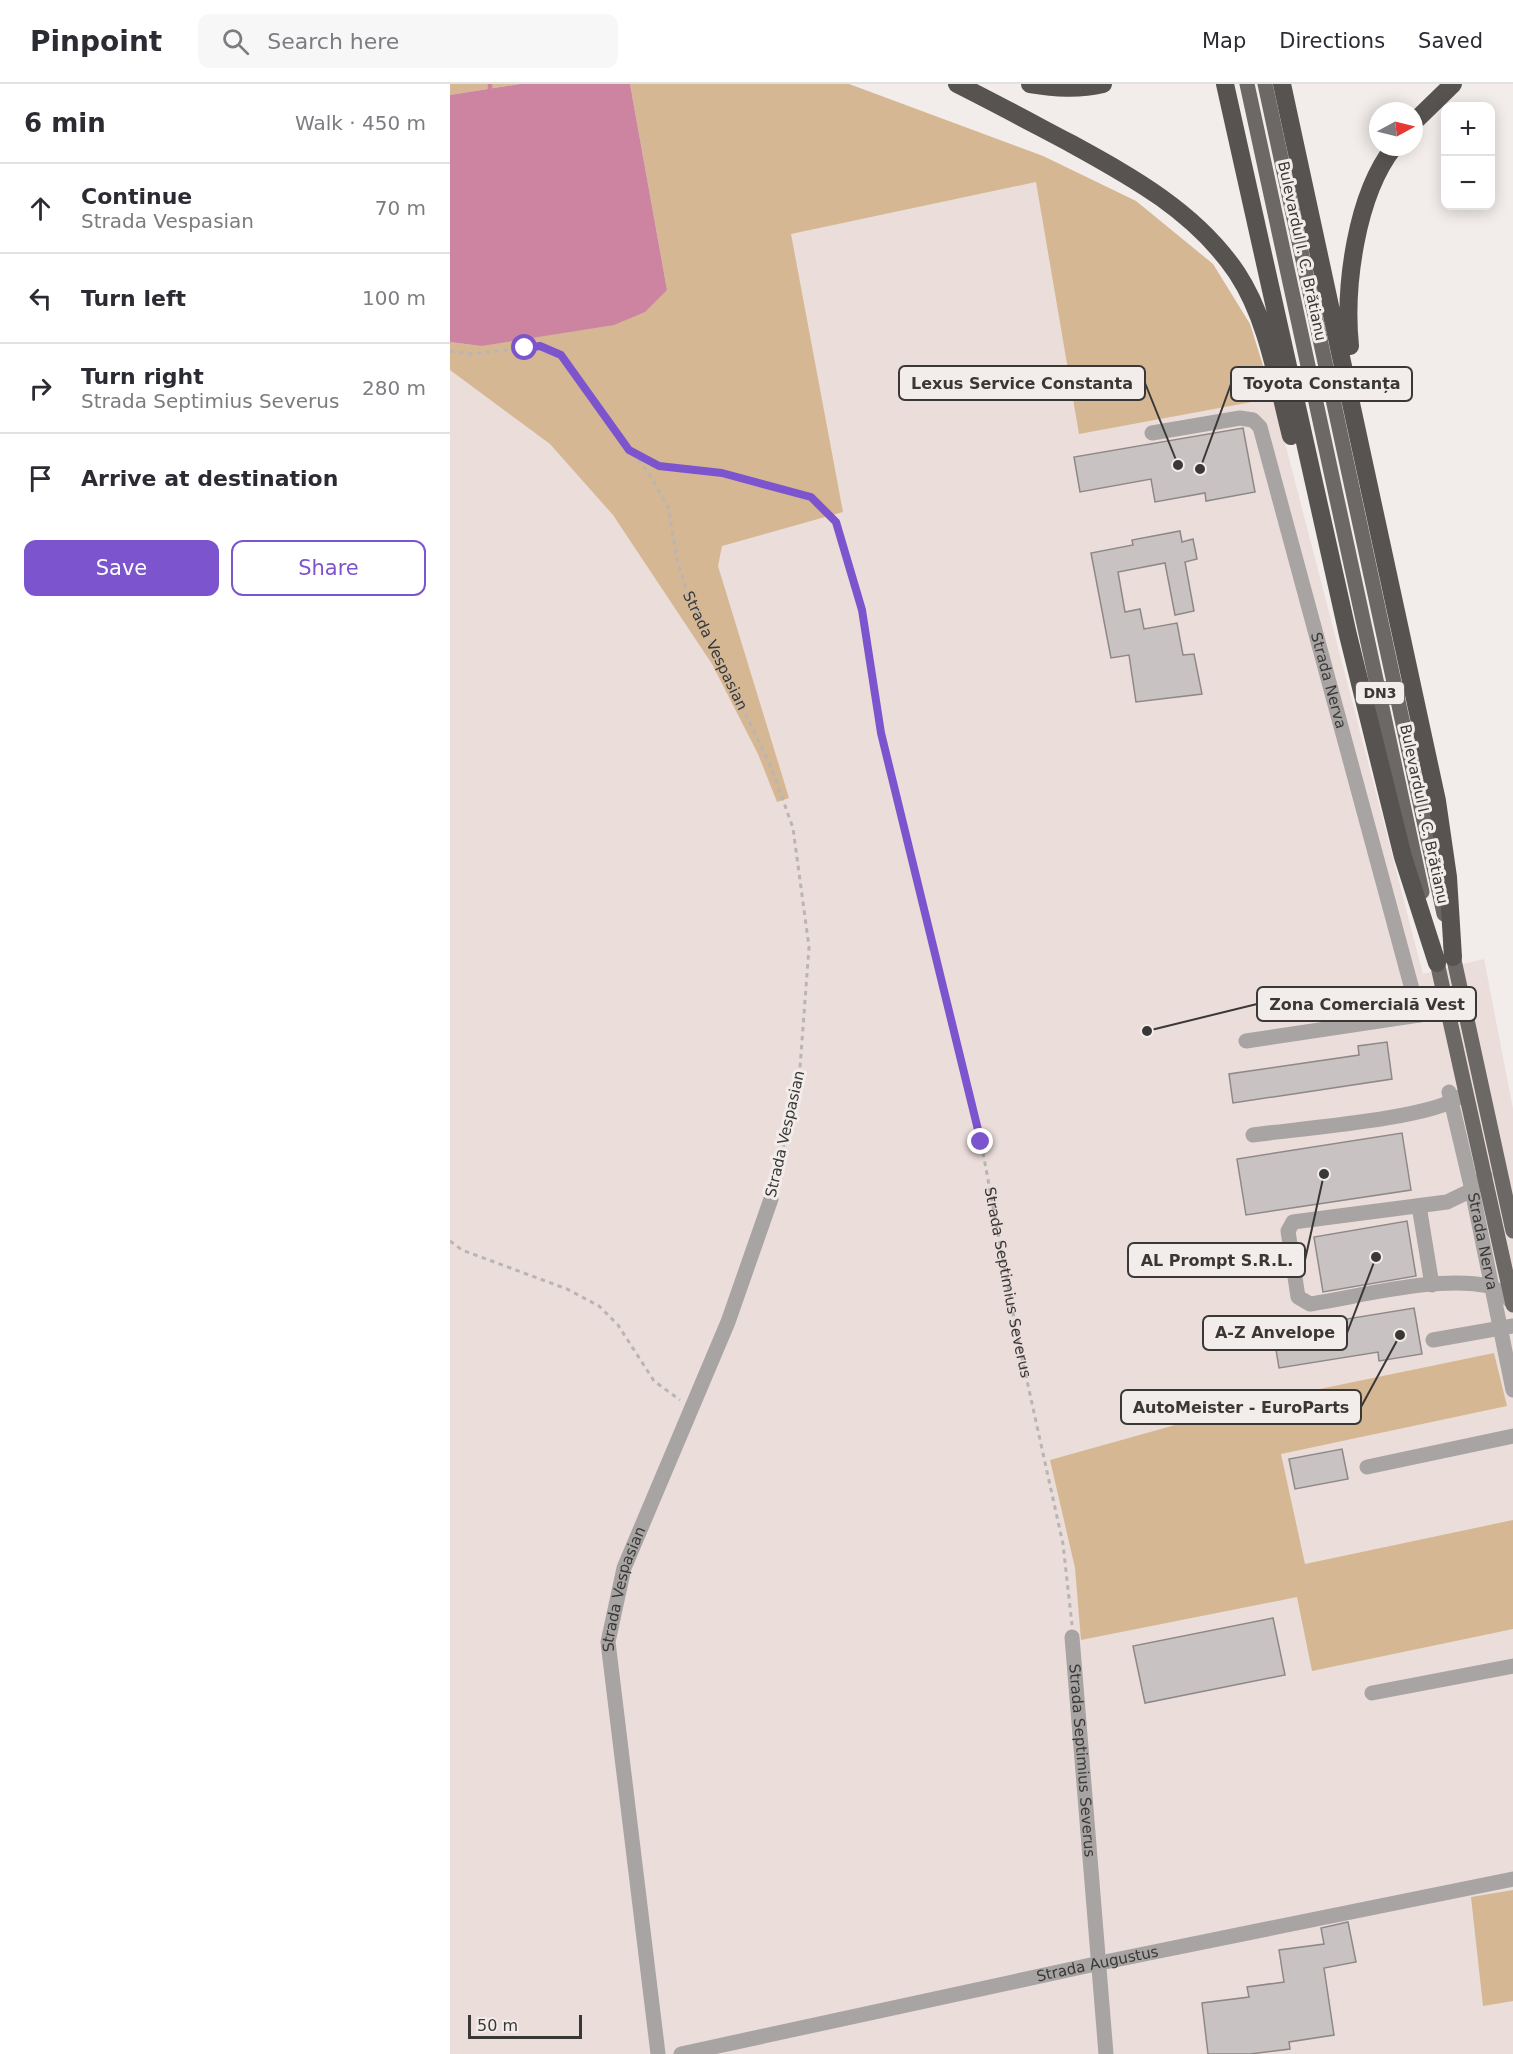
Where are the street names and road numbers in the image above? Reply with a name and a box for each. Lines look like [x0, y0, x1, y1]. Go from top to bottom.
street label: Bulevardul I. C. Brătianu [1274, 160, 1330, 342]
street label: Strada Vespasian [679, 588, 751, 713]
street label: Strada Nerva [1307, 630, 1350, 731]
road number: DN3 [1356, 682, 1404, 704]
street label: Bulevardul I. C. Brătianu [1396, 723, 1452, 905]
street label: Strada Vespasian [762, 1069, 808, 1199]
street label: Strada Septimius Severus [981, 1185, 1035, 1380]
street label: Strada Nerva [1464, 1191, 1501, 1292]
street label: Strada Vespasian [599, 1524, 650, 1653]
street label: Strada Septimius Severus [1065, 1663, 1099, 1858]
street label: Strada Augustus [1035, 1942, 1160, 1986]

